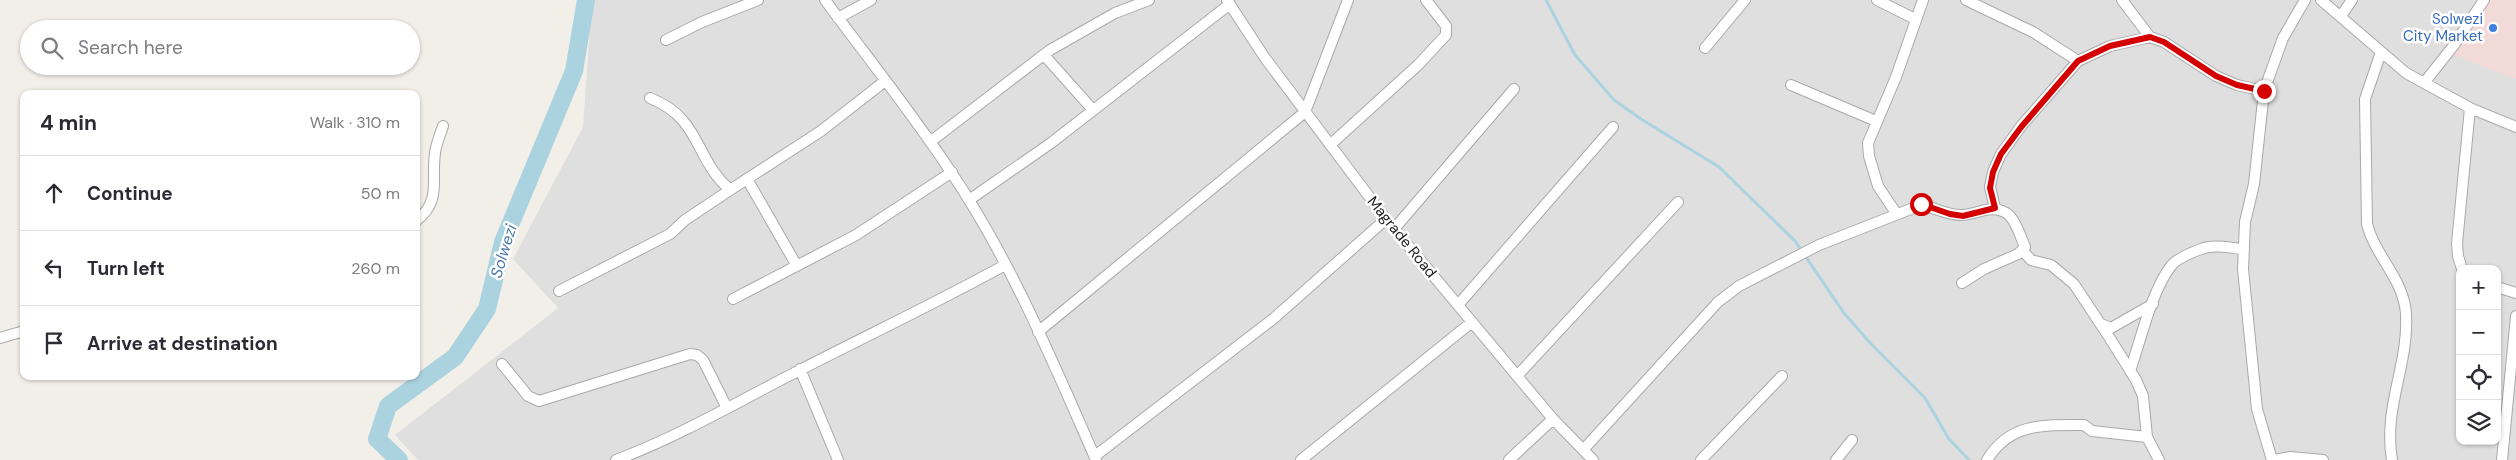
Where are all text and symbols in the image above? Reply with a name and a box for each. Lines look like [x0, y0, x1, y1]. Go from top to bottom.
place label: Solwezi City Market [2403, 9, 2483, 46]
search box [20, 20, 420, 75]
marker: Solwezi City Market [2487, 22, 2499, 34]
icon: search [38, 34, 66, 62]
text: Search here [78, 35, 183, 60]
route end [2253, 80, 2276, 103]
text: 4 min [40, 109, 97, 137]
text: Walk · 310 m [310, 112, 400, 133]
icon: ahead [40, 179, 68, 207]
text: Continue [87, 181, 173, 206]
text: 50 m [361, 183, 400, 204]
street label: Magrade Road [1363, 192, 1441, 282]
route start [1910, 193, 1933, 216]
water label: Solwezi [485, 221, 522, 280]
icon: left [40, 254, 68, 282]
text: Turn left [87, 256, 165, 281]
text: 260 m [351, 258, 400, 279]
map controls [2456, 265, 2501, 445]
button: + [2456, 265, 2501, 310]
button: − [2456, 310, 2501, 355]
icon: arrive [40, 329, 68, 357]
text: Arrive at destination [87, 331, 278, 356]
button: locate [2456, 355, 2501, 400]
button: layers [2456, 400, 2501, 445]

